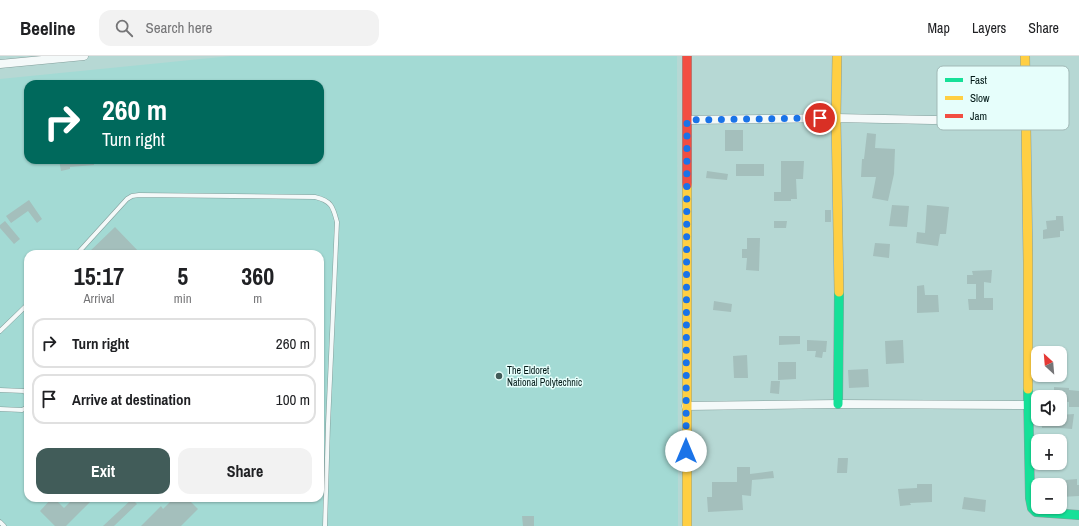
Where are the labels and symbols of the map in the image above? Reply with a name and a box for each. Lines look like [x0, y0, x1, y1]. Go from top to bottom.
legend [937, 66, 1069, 130]
text: Fast [970, 73, 988, 87]
text: Slow [970, 91, 990, 105]
pin [803, 101, 837, 135]
text: Jam [970, 109, 987, 123]
north arrow [1031, 346, 1067, 382]
place label: The Eldoret National Polytechnic [507, 364, 582, 389]
marker: The Eldoret National Polytechnic [494, 371, 504, 381]
position arrow [665, 430, 707, 472]

